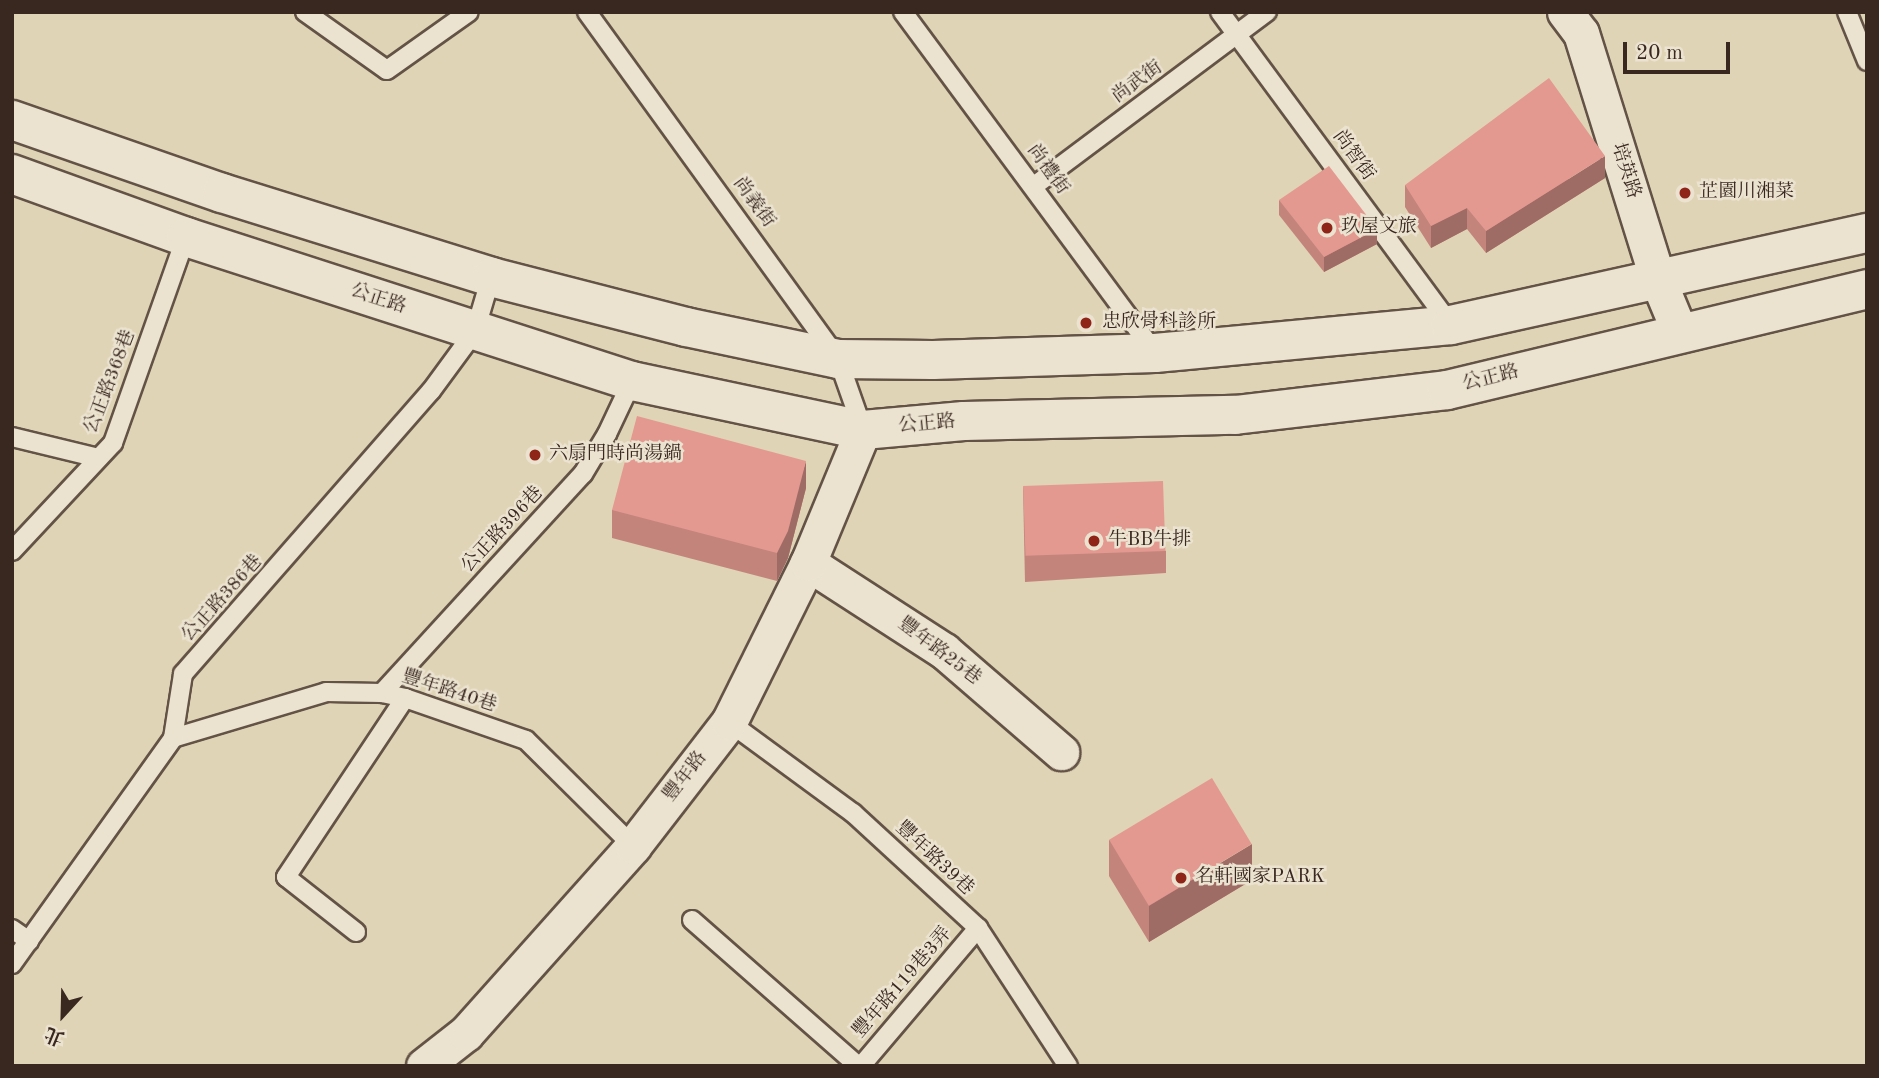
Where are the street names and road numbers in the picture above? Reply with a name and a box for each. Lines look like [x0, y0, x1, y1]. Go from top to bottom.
street label: 尚武街 [1108, 57, 1168, 109]
street label: 尚智街 [1327, 126, 1379, 186]
street label: 尚禮街 [1021, 140, 1073, 200]
street label: 培英路 [1606, 140, 1644, 202]
street label: 尚義街 [727, 173, 779, 233]
street label: 公正路 [347, 280, 409, 320]
street label: 公正路368巷 [81, 327, 141, 437]
street label: 公正路 [1461, 361, 1521, 397]
street label: 公正路 [898, 411, 956, 439]
street label: 公正路396巷 [457, 482, 549, 578]
street label: 公正路386巷 [178, 551, 268, 647]
street label: 豐年路25巷 [893, 613, 985, 691]
street label: 豐年路40巷 [399, 666, 499, 718]
street label: 豐年路 [659, 748, 713, 806]
street label: 豐年路39巷 [890, 817, 978, 901]
street label: 豐年路119巷3弄 [849, 923, 957, 1043]

